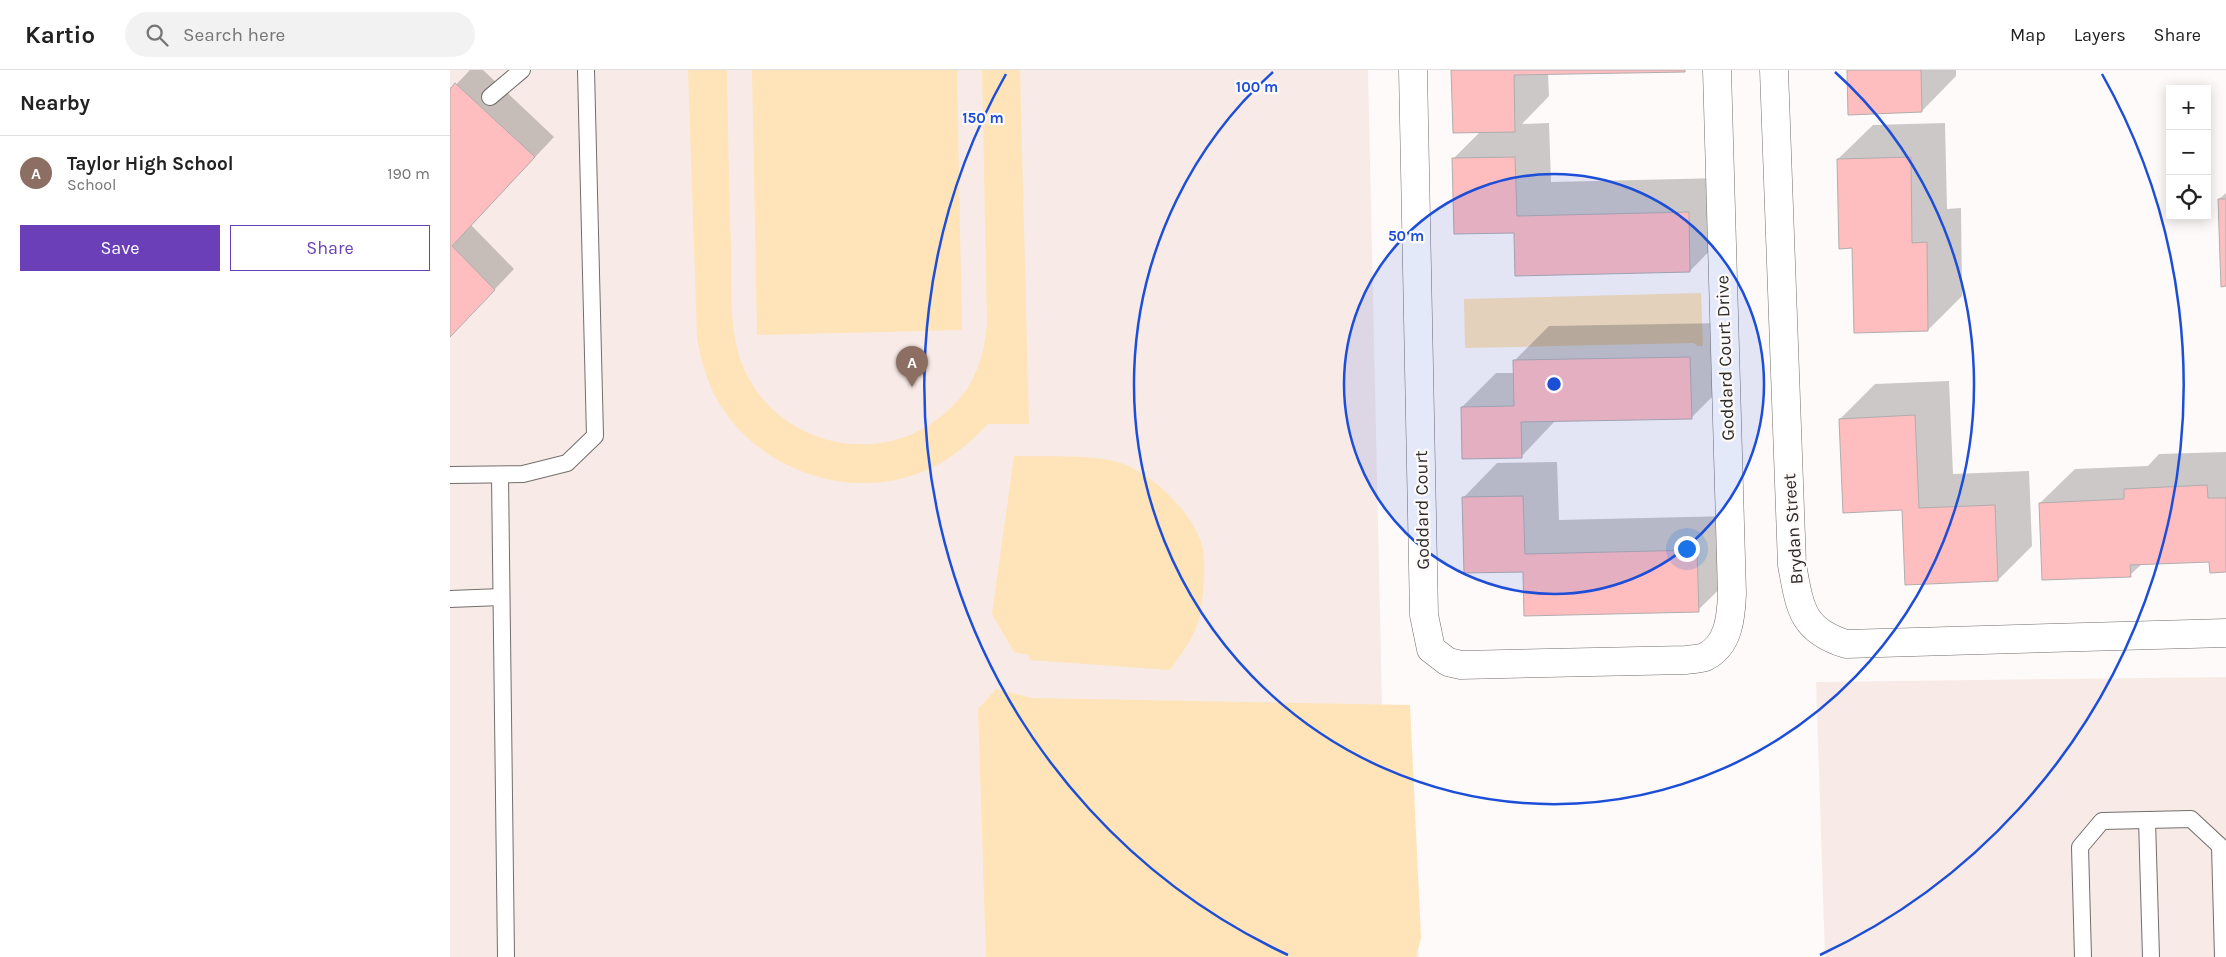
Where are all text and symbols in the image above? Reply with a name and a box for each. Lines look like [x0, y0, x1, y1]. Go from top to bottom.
search box [125, 12, 475, 57]
text: Kartio [25, 21, 95, 49]
icon: search [143, 21, 171, 49]
text: Search here [183, 24, 285, 46]
text: Map [2010, 24, 2046, 46]
text: Layers [2074, 24, 2126, 46]
text: Share [2154, 24, 2201, 46]
text: 100 m [1236, 78, 1278, 96]
map controls [2166, 85, 2211, 220]
button: + [2166, 85, 2211, 130]
text: Nearby [20, 91, 90, 115]
text: 150 m [962, 109, 1004, 127]
button: − [2166, 130, 2211, 175]
text: Taylor High School [67, 153, 233, 175]
text: A [31, 164, 41, 183]
text: 190 m [387, 164, 430, 183]
text: School [67, 175, 117, 194]
button: locate [2166, 175, 2211, 220]
button: Save [20, 225, 220, 271]
button: Share [230, 225, 430, 271]
text: 50 m [1388, 227, 1424, 245]
street label: Goddard Court Drive [1711, 275, 1739, 441]
pin: A [896, 346, 928, 387]
centre of rings [1545, 375, 1563, 393]
street label: Goddard Court [1410, 450, 1434, 570]
street label: Brydan Street [1778, 473, 1808, 585]
your location [1674, 536, 1700, 562]

